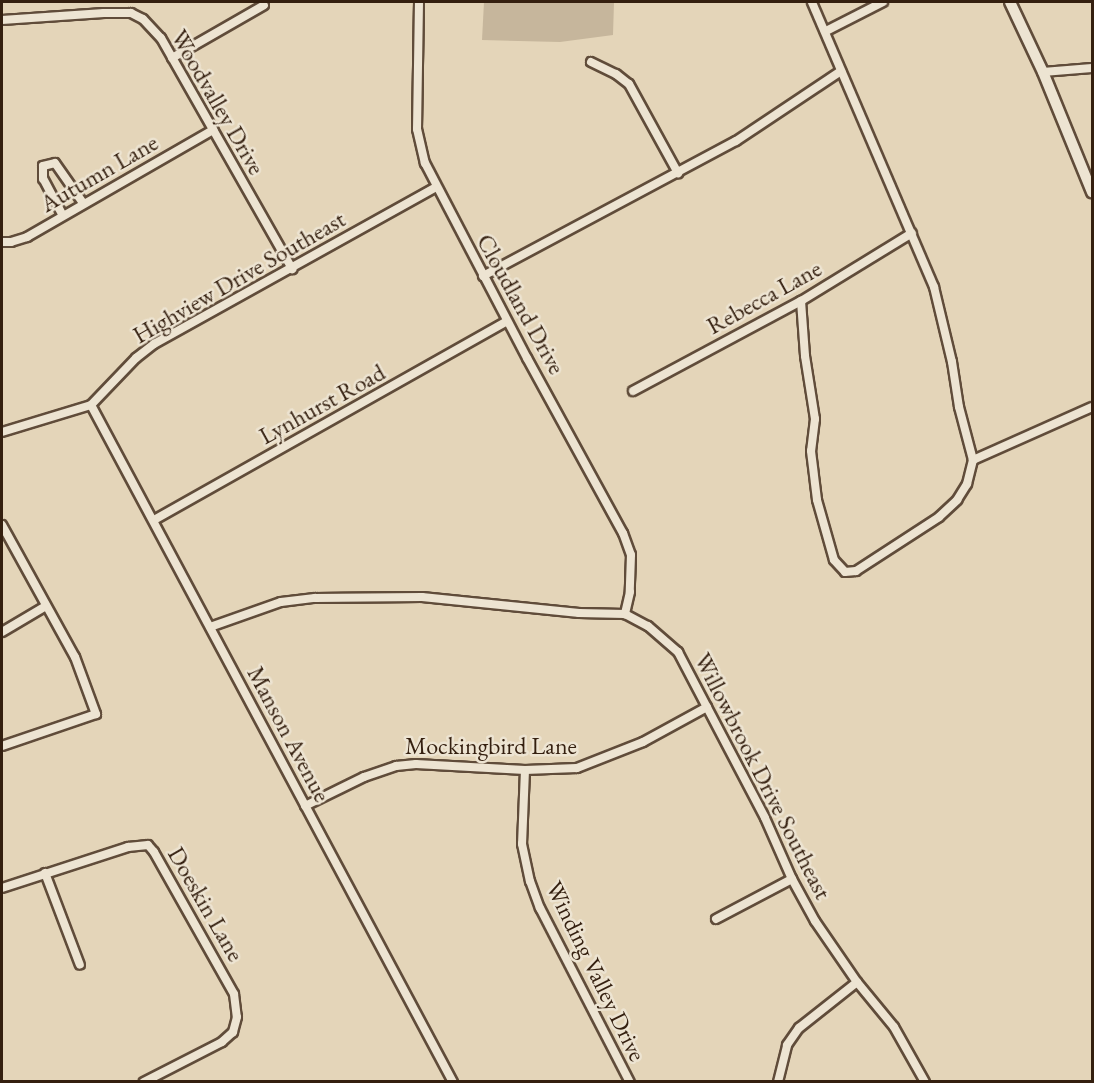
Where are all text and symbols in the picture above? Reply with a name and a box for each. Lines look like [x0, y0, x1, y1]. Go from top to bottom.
street label: Woodvalley Drive [165, 24, 271, 180]
street label: Autumn Lane [35, 128, 163, 218]
street label: Highview Drive Southeast [128, 204, 350, 350]
street label: Cloudland Drive [471, 229, 571, 379]
street label: Rebecca Lane [702, 254, 826, 340]
street label: Lynhurst Road [254, 358, 390, 450]
street label: Willowbrook Drive Southeast [688, 648, 838, 904]
street label: Manson Avenue [241, 661, 337, 807]
street label: Mockingbird Lane [405, 732, 577, 760]
street label: Doeskin Lane [162, 842, 250, 966]
street label: Winding Valley Drive [540, 876, 652, 1066]

